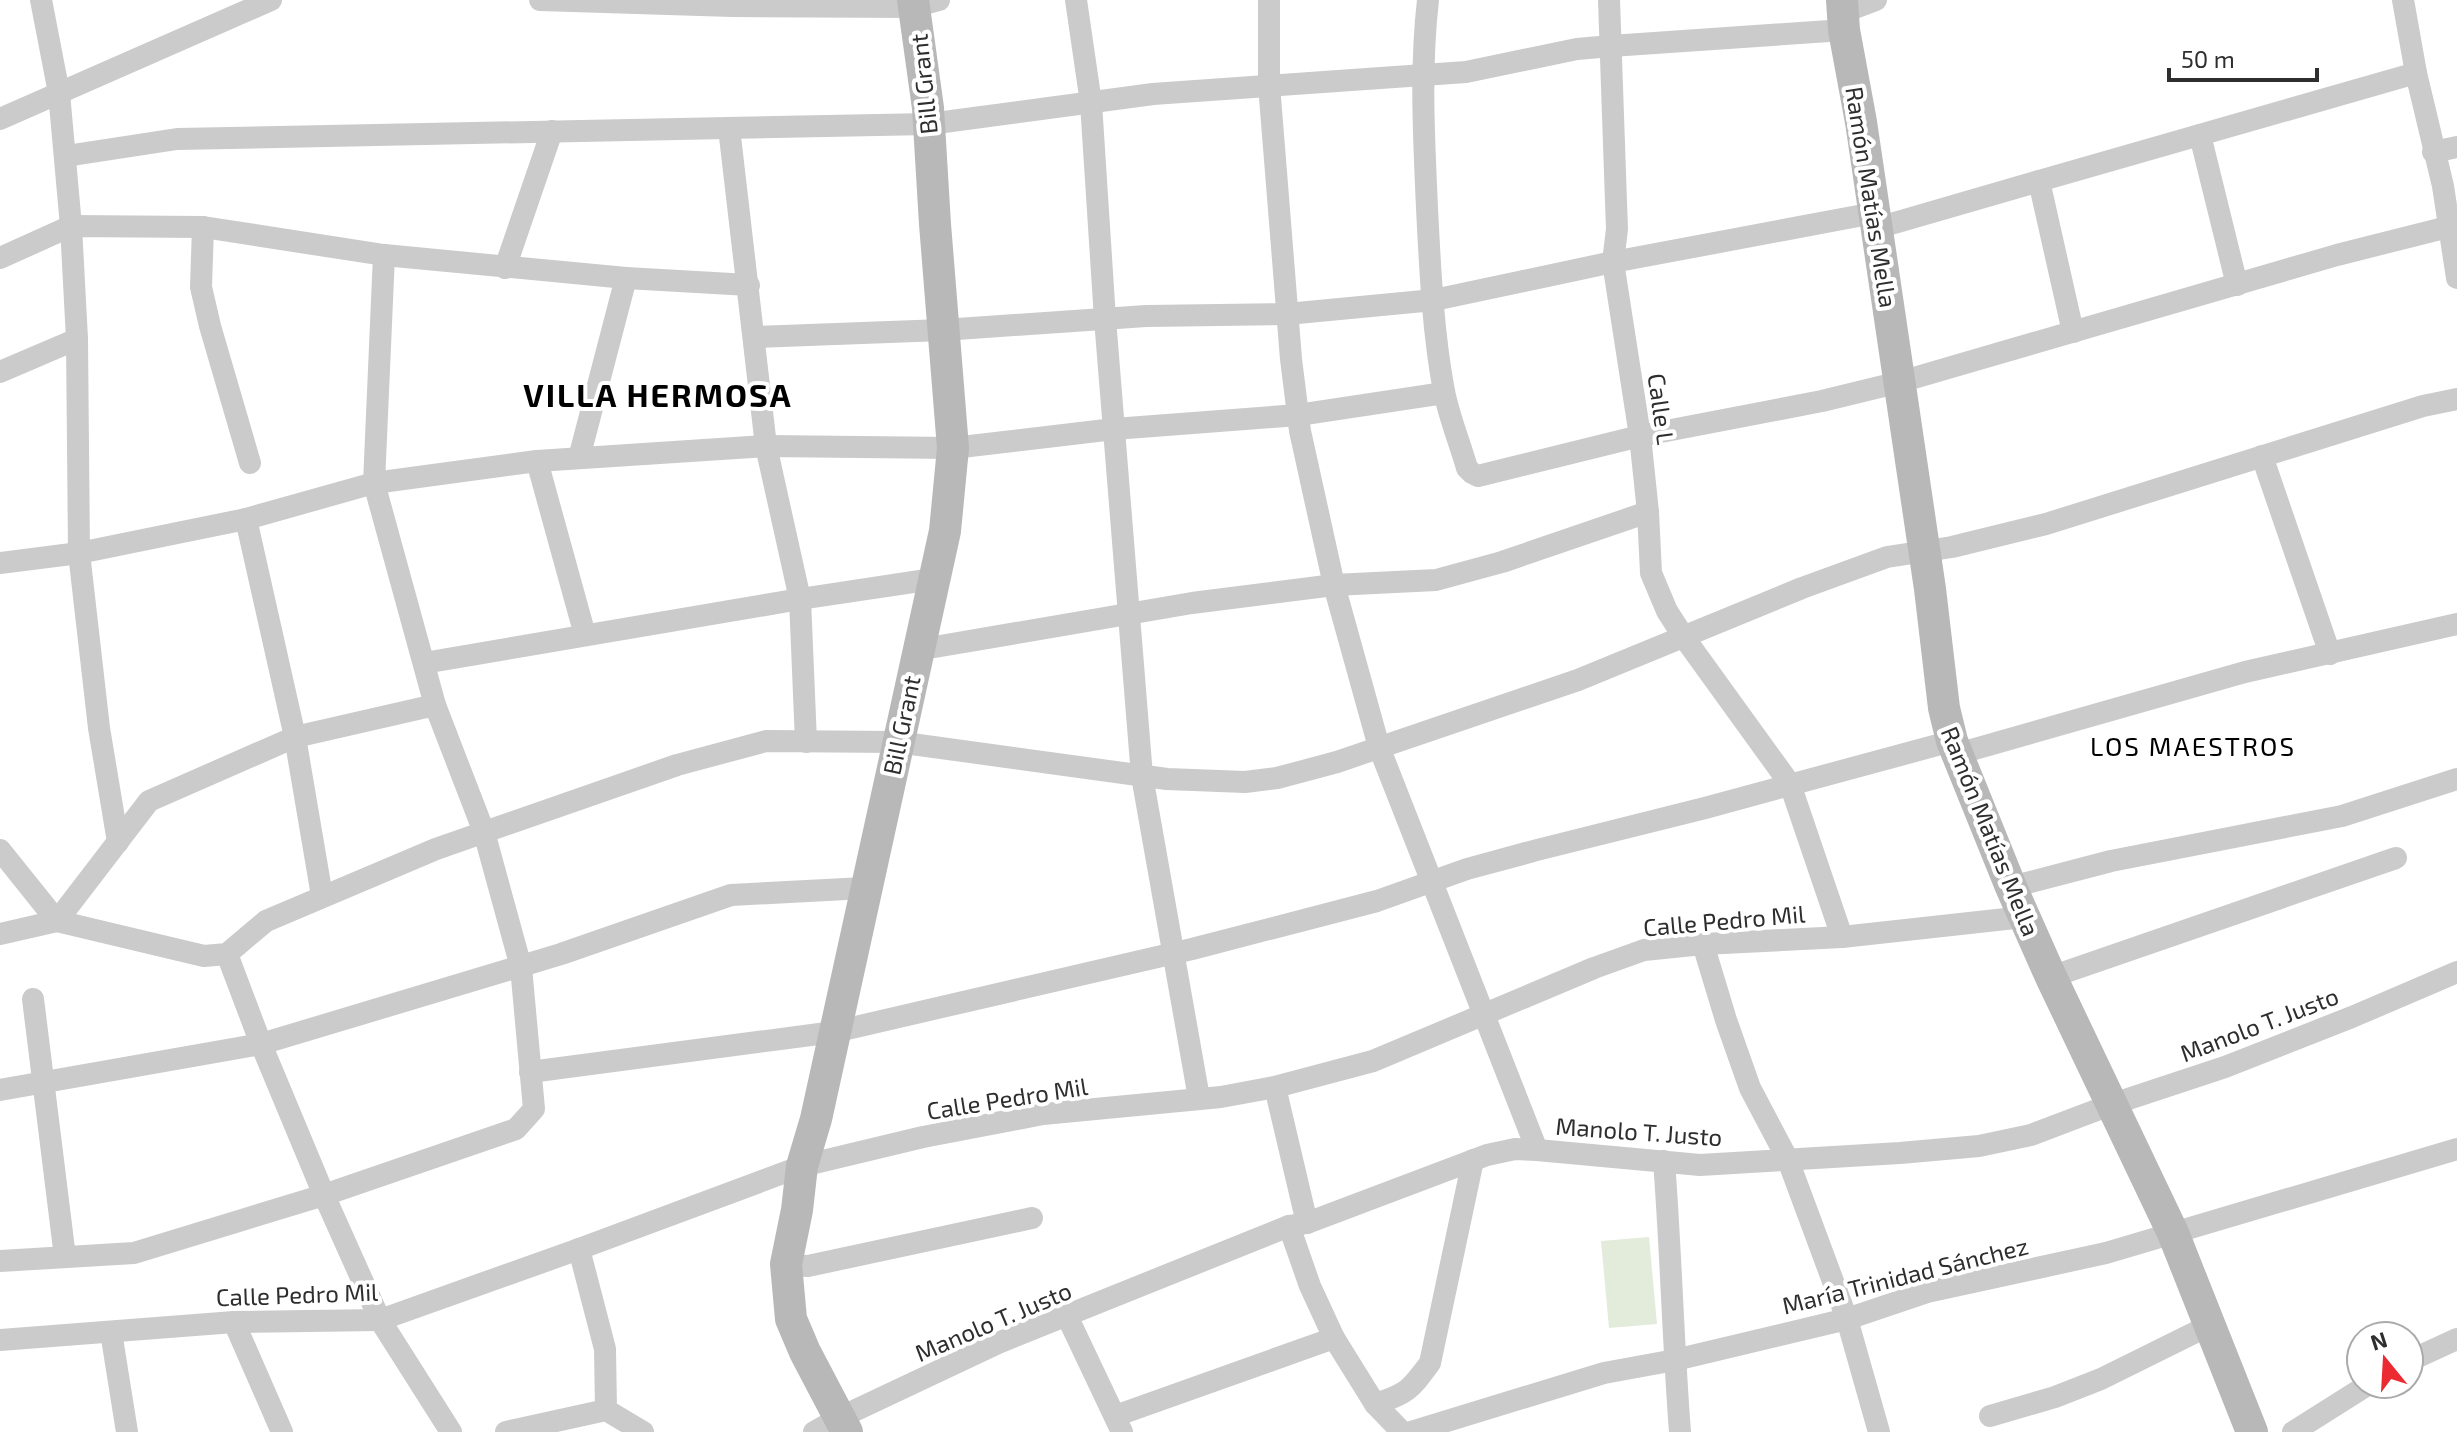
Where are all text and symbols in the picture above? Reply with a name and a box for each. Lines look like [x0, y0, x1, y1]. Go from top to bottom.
street label: Bill Grant [903, 32, 943, 136]
scale bar [2169, 32, 2317, 82]
text: 50 m [2181, 44, 2235, 73]
street label: Ramón Matías Mella [1840, 84, 1904, 310]
street label: Calle L [1643, 371, 1681, 447]
district label: VILLA HERMOSA [523, 375, 793, 413]
street label: Bill Grant [876, 673, 926, 777]
street label: Ramón Matías Mella [1936, 722, 2046, 940]
district label: LOS MAESTROS [2090, 730, 2296, 761]
street label: Calle Pedro Mil [1642, 898, 1806, 942]
street label: Manolo T. Justo [2176, 981, 2342, 1067]
street label: Calle Pedro Mil [925, 1071, 1089, 1125]
street label: Manolo T. Justo [1555, 1111, 1723, 1151]
street label: María Trinidad Sánchez [1779, 1230, 2031, 1320]
street label: Manolo T. Justo [910, 1275, 1076, 1367]
street label: Calle Pedro Mil [215, 1277, 379, 1311]
north arrow [2345, 1320, 2425, 1400]
text: N [2367, 1325, 2390, 1355]

